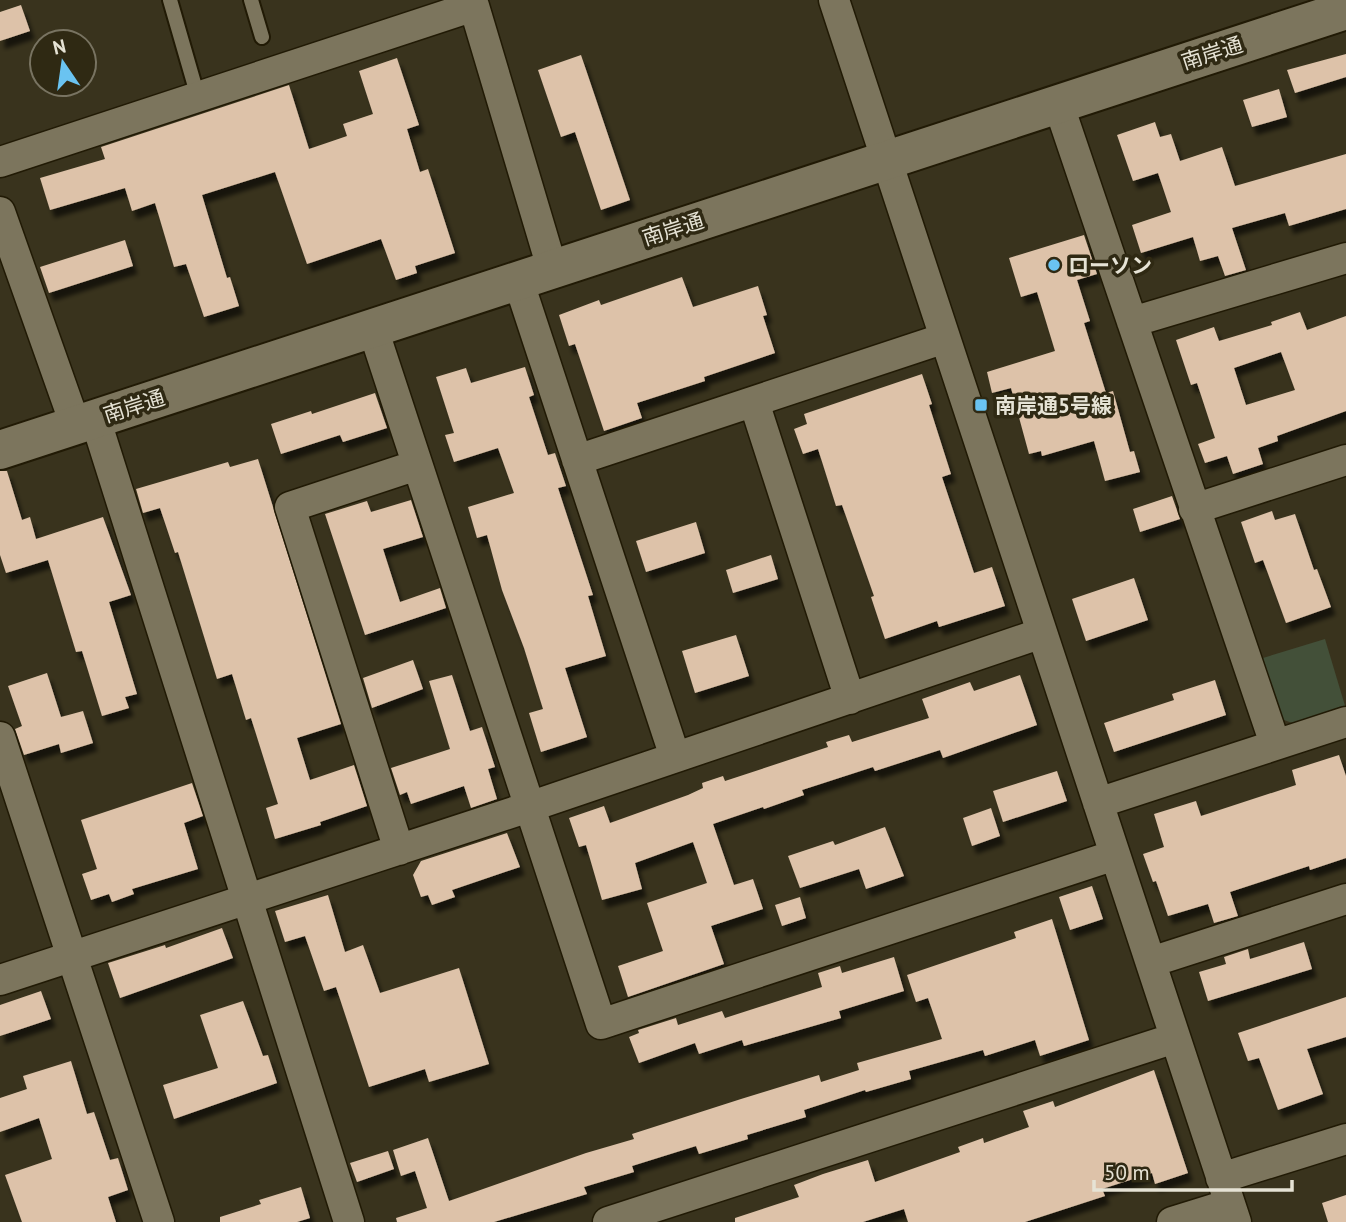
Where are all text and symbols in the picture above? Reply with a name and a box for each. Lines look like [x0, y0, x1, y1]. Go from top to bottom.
north arrow [28, 28, 98, 98]
street label: 南岸通 [1178, 30, 1246, 76]
text: N [50, 33, 68, 60]
street label: 南岸通 [639, 206, 707, 252]
place label: ローソン [1068, 252, 1152, 279]
marker: ローソン [1046, 257, 1062, 273]
street label: 南岸通 [100, 383, 168, 429]
place label: 南岸通5号線 [995, 392, 1112, 419]
marker: 南岸通5号線 [973, 397, 989, 413]
scale bar [1094, 1148, 1292, 1192]
text: 50 m [1104, 1159, 1150, 1186]

